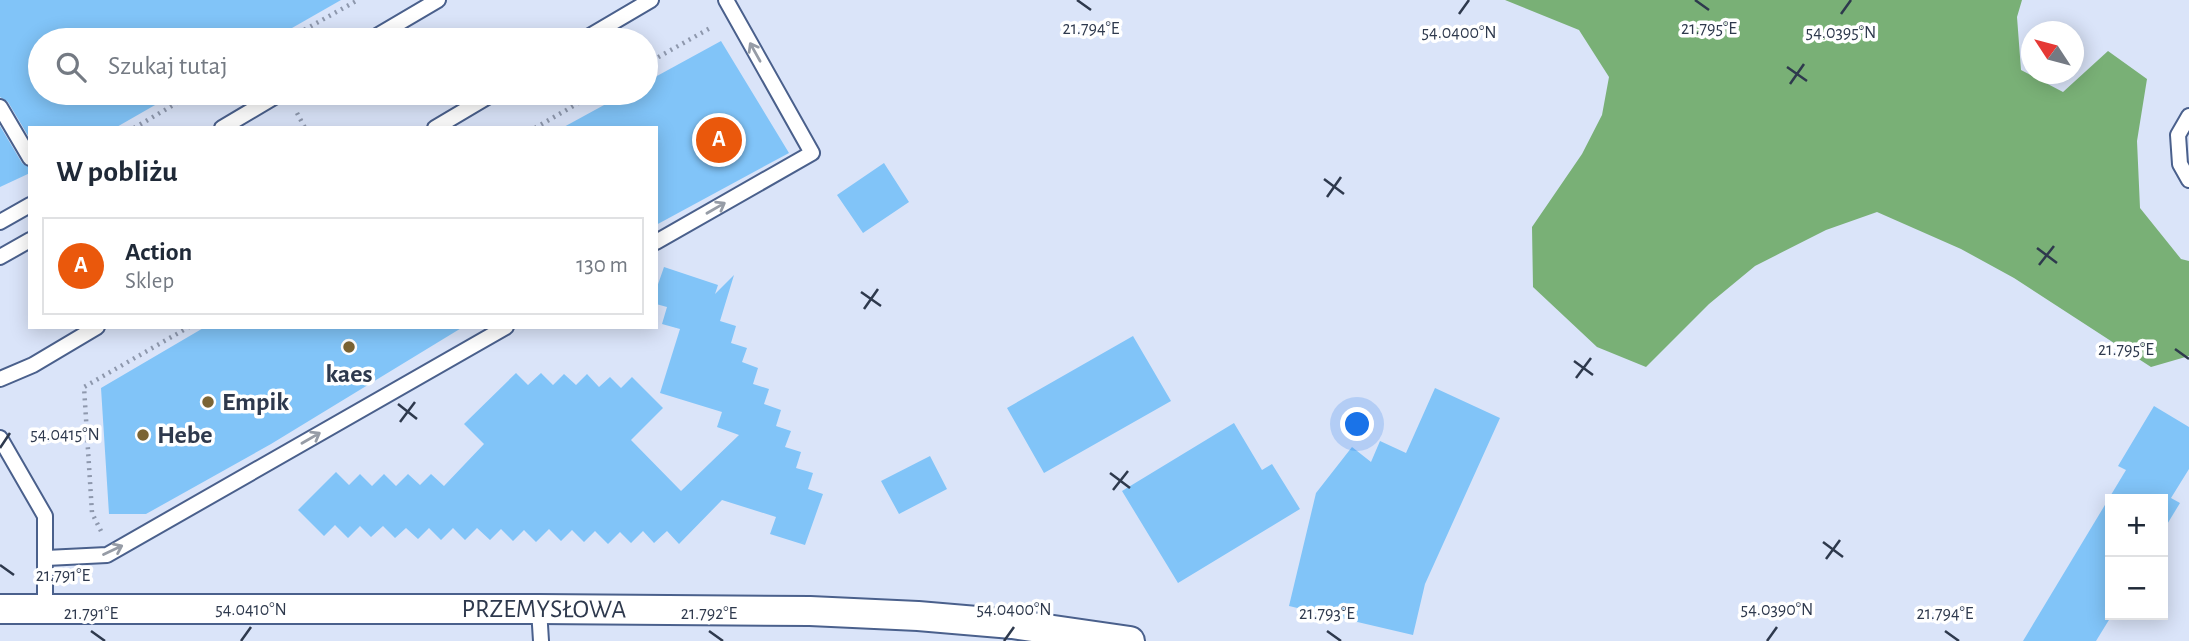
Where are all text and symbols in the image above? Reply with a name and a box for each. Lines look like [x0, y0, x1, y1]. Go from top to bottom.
text: 21.794°E [1062, 20, 1120, 38]
text: 21.795°E [1681, 20, 1737, 38]
north arrow [2021, 21, 2084, 84]
text: 54.0400°N [1421, 24, 1497, 42]
text: 54.0395°N [1806, 24, 1876, 42]
search box [28, 28, 658, 105]
one-way arrow [748, 42, 762, 62]
icon: search [52, 48, 90, 86]
text: Szukaj tutaj [108, 53, 228, 79]
pin: A [696, 114, 742, 166]
text: W pobliżu [56, 157, 178, 187]
one-way arrow [705, 201, 725, 215]
text: Action [125, 239, 192, 265]
text: A [74, 254, 88, 277]
text: 130 m [576, 254, 628, 277]
text: Sklep [125, 270, 174, 293]
marker: kaes [341, 339, 357, 355]
text: 21.795°E [2098, 341, 2154, 359]
place label: kaes [325, 361, 373, 387]
place label: Empik [222, 389, 289, 415]
marker: Empik [200, 394, 216, 410]
your location [1340, 407, 1374, 441]
place label: Hebe [157, 422, 213, 448]
text: 54.0415°N [30, 426, 100, 444]
marker: Hebe [135, 427, 151, 443]
one-way arrow [300, 431, 320, 445]
map controls [2105, 494, 2168, 620]
button: + [2105, 494, 2168, 557]
one-way arrow [102, 543, 123, 556]
button: − [2105, 557, 2168, 620]
text: 21.791°E [36, 567, 91, 585]
street label: PRZEMYSŁOWA [462, 596, 627, 623]
text: 54.0410°N [215, 601, 287, 619]
text: 54.0400°N [976, 601, 1052, 619]
text: 54.0390°N [1741, 601, 1813, 619]
text: 21.791°E [64, 605, 119, 623]
text: 21.792°E [681, 605, 738, 623]
text: 21.793°E [1299, 605, 1355, 623]
text: 21.794°E [1916, 605, 1974, 623]

